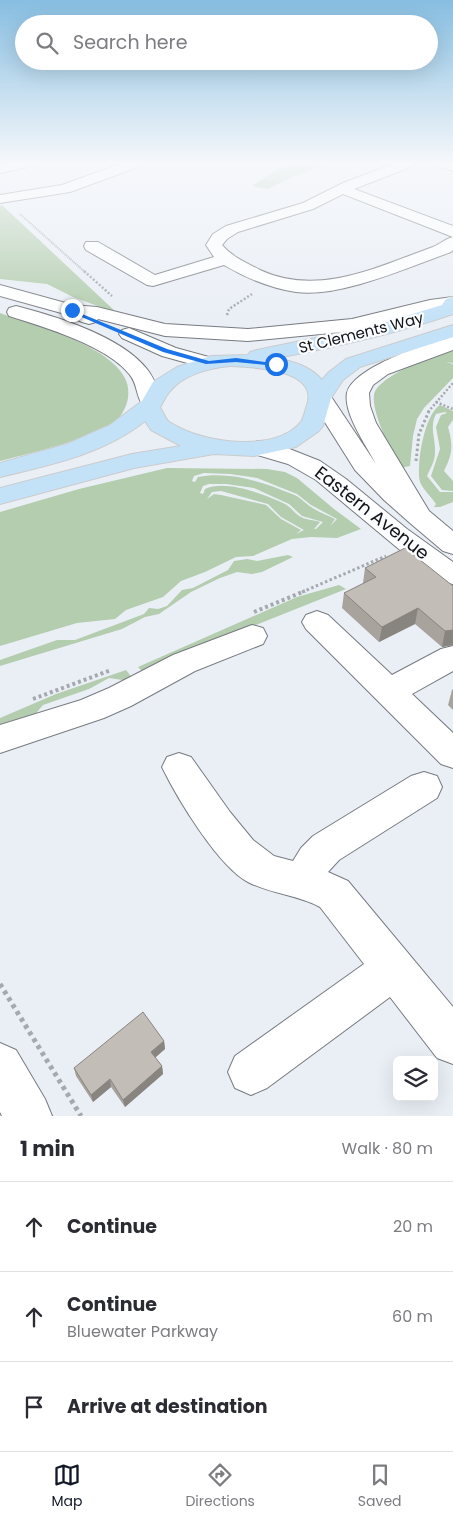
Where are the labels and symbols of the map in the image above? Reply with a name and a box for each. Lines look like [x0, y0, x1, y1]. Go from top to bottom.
route end [61, 299, 84, 322]
street label: St Clements Way [296, 307, 426, 358]
route start [265, 353, 288, 376]
street label: Eastern Avenue [310, 460, 435, 565]

